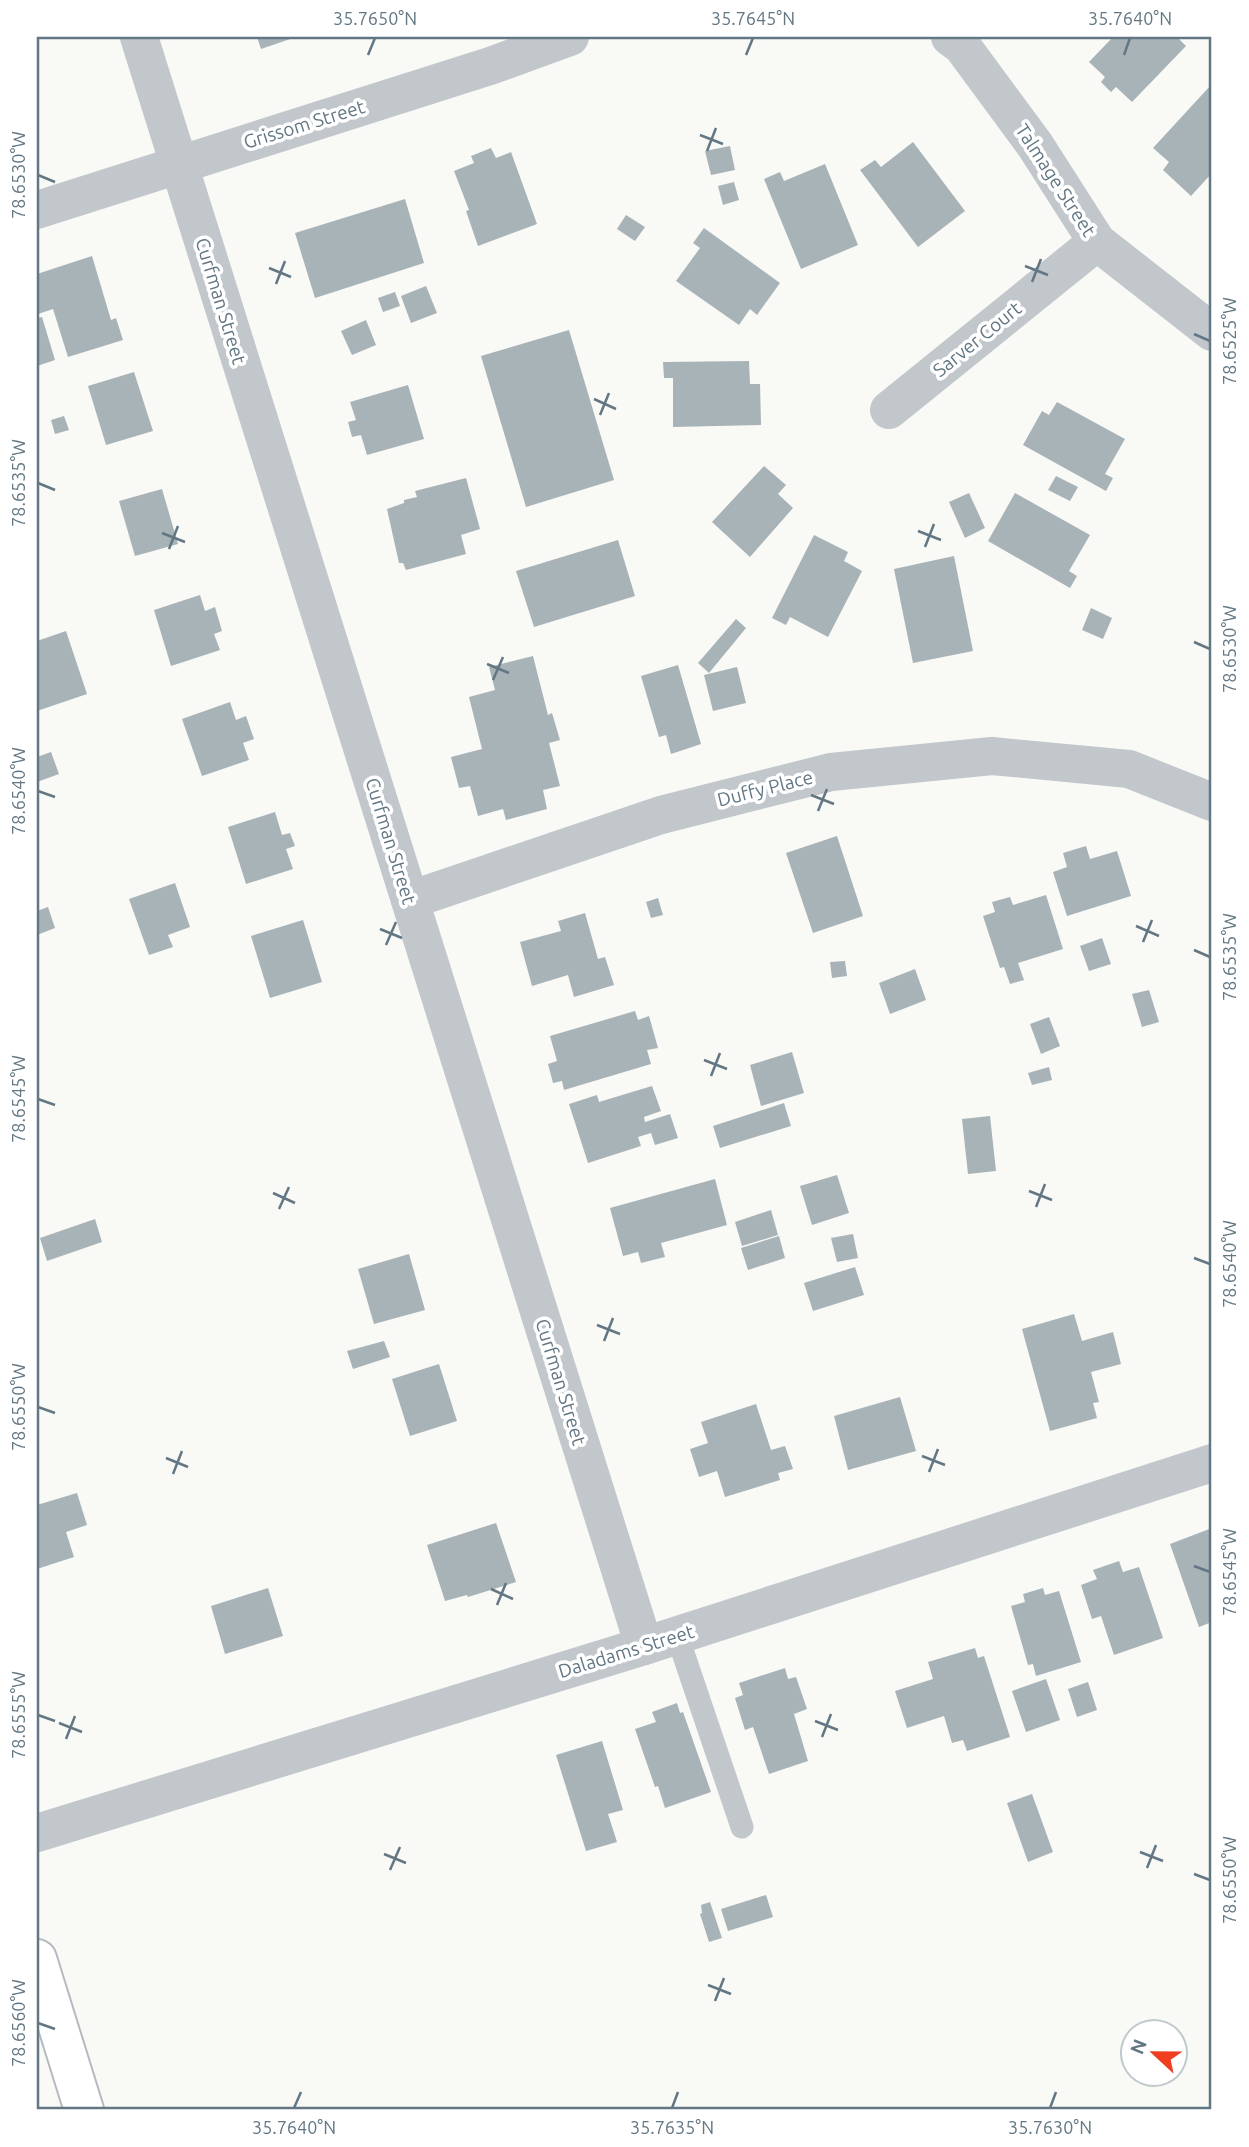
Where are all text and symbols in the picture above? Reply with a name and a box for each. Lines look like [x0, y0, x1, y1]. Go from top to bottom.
text: 35.7650°N [333, 8, 417, 28]
text: 35.7645°N [711, 8, 795, 28]
text: 35.7640°N [1088, 8, 1172, 28]
street label: Grissom Street [241, 95, 368, 153]
street label: Talmage Street [1011, 120, 1101, 241]
text: 78.6530°W [8, 131, 28, 219]
street label: Curfman Street [191, 235, 251, 367]
street label: Sarver Court [929, 296, 1026, 381]
text: 78.6525°W [1219, 297, 1239, 385]
text: 78.6535°W [8, 439, 28, 527]
text: 78.6530°W [1219, 605, 1239, 693]
text: 78.6540°W [8, 747, 28, 835]
street label: Duffy Place [715, 765, 815, 811]
street label: Curfman Street [361, 775, 421, 907]
text: 78.6535°W [1219, 913, 1239, 1001]
text: 78.6545°W [8, 1055, 28, 1143]
text: 78.6540°W [1219, 1220, 1239, 1308]
street label: Curfman Street [531, 1316, 591, 1448]
text: 78.6550°W [8, 1363, 28, 1451]
text: 78.6545°W [1219, 1528, 1239, 1616]
street label: Daladams Street [555, 1620, 697, 1682]
text: 78.6555°W [8, 1671, 28, 1759]
text: 78.6550°W [1219, 1836, 1239, 1924]
text: 78.6560°W [8, 1979, 28, 2067]
north arrow [1120, 2018, 1190, 2088]
text: N [1125, 2036, 1151, 2057]
text: 35.7640°N [252, 2117, 336, 2137]
text: 35.7635°N [630, 2117, 714, 2137]
text: 35.7630°N [1008, 2117, 1092, 2137]

